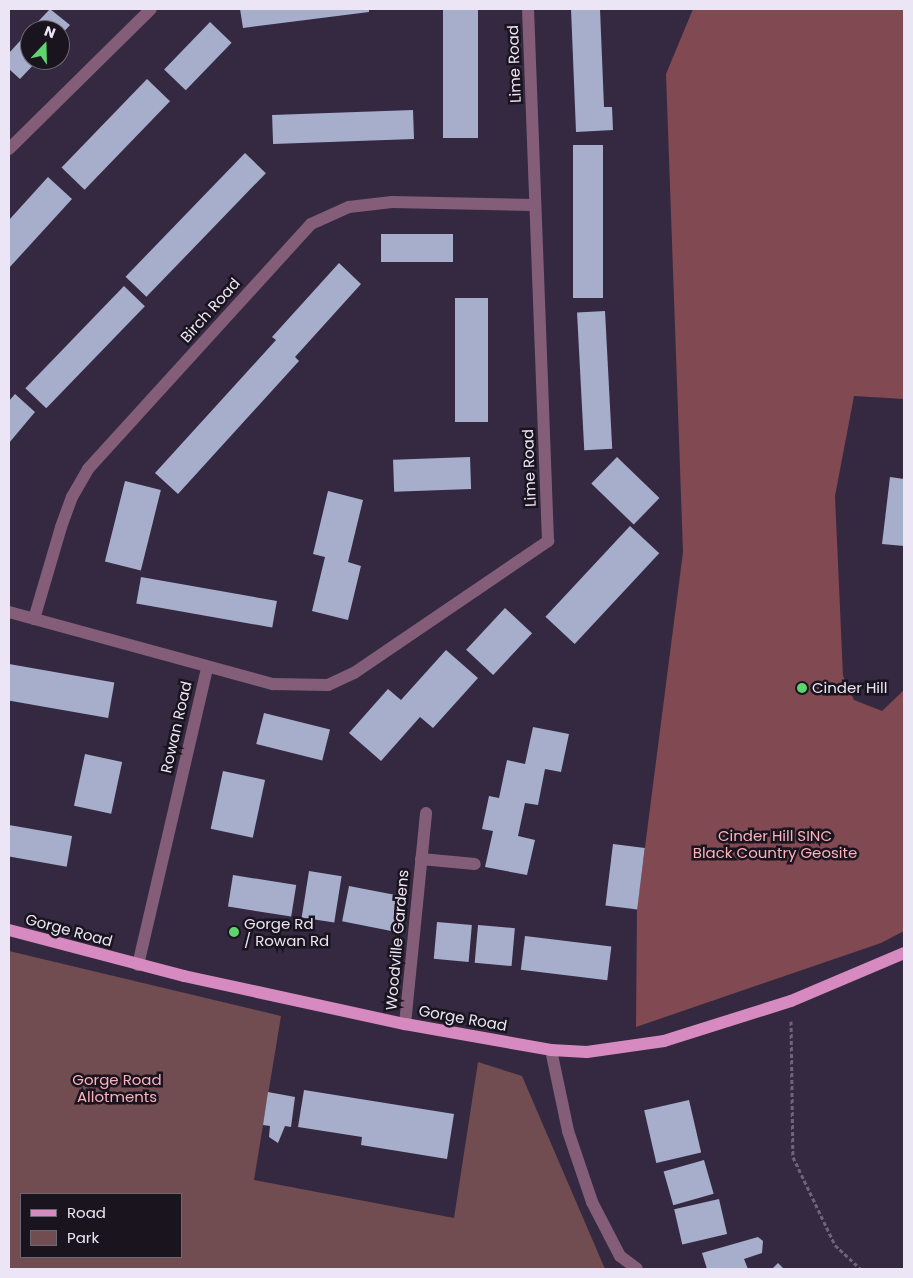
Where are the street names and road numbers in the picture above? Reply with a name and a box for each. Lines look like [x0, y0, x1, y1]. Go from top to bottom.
street label: Lime Road [504, 25, 524, 103]
street label: Birch Road [176, 274, 244, 346]
street label: Lime Road [519, 429, 539, 507]
street label: Rowan Road [157, 679, 195, 775]
street label: Woodville Gardens [382, 869, 412, 1011]
street label: Gorge Road [24, 910, 114, 950]
street label: Gorge Road [417, 1001, 509, 1035]

